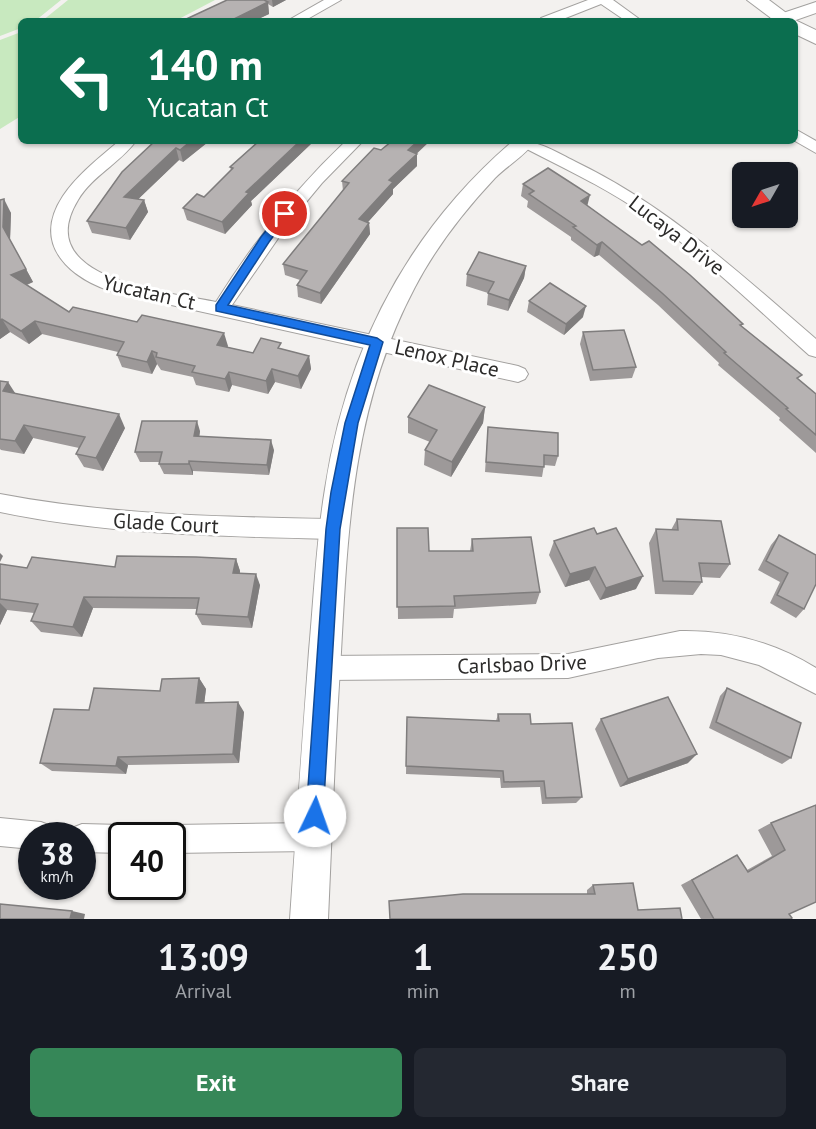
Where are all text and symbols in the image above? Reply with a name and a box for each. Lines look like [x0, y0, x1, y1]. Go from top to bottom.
text: 140 m [147, 37, 263, 92]
icon: left [48, 42, 126, 120]
text: Yucatan Ct [147, 90, 268, 124]
north arrow [732, 162, 798, 228]
map controls [732, 162, 798, 228]
pin [259, 188, 310, 239]
street label: Lucaya Drive [624, 189, 730, 281]
icon: arrive [268, 197, 301, 230]
street label: Yucatan Ct [100, 268, 198, 316]
street label: Lenox Place [392, 333, 502, 383]
street label: Glade Court [113, 507, 219, 539]
street label: Carlsbao Drive [457, 648, 587, 680]
position arrow [283, 784, 347, 848]
speed limit sign: 40 [108, 822, 186, 900]
text: 38 [40, 834, 74, 873]
text: km/h [41, 867, 73, 886]
text: 13:09 [158, 933, 249, 980]
text: 1 [413, 933, 433, 980]
text: 250 [597, 933, 658, 980]
text: Arrival [175, 978, 231, 1004]
text: min [407, 978, 439, 1004]
text: m [620, 978, 636, 1004]
button: Exit [30, 1048, 402, 1117]
button: Share [414, 1048, 786, 1117]

